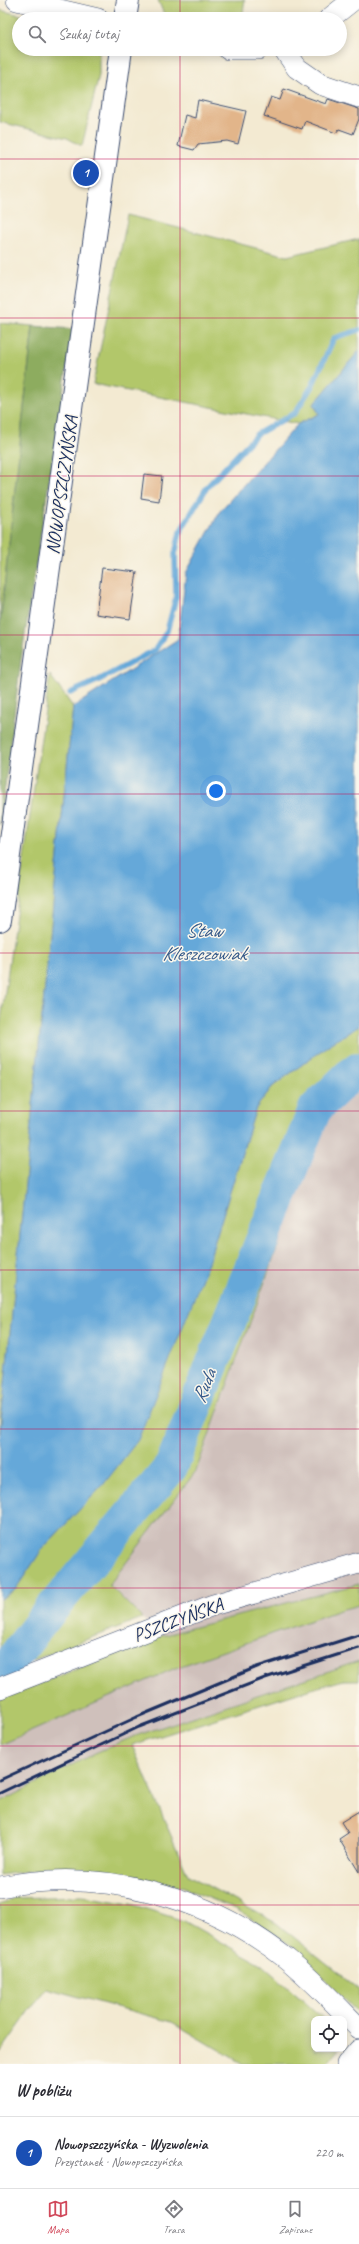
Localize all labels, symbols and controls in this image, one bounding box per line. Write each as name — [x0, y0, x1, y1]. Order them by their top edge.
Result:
search box — [12, 12, 347, 56]
icon: search — [26, 23, 48, 45]
text: Szukaj tutaj — [58, 25, 119, 44]
pin: 1 — [73, 158, 99, 188]
street label: NOWOPSZCZYŃSKA — [40, 413, 84, 556]
your location — [206, 781, 226, 801]
water label: Staw Kleszczowiak — [162, 918, 250, 966]
water label: Ruda — [186, 1364, 223, 1406]
street label: PSZCZYŃSKA — [130, 1592, 228, 1647]
map controls — [311, 2016, 347, 2052]
button: locate — [311, 2016, 347, 2052]
text: W pobliżu — [16, 2080, 71, 2101]
text: Nowopszczyńska - Wyzwolenia — [54, 2135, 207, 2154]
text: 1 — [26, 2145, 32, 2161]
text: 220 m — [315, 2145, 343, 2161]
text: Przystanek · Nowopszczyńska — [54, 2154, 182, 2170]
tab: Mapa — [47, 2198, 69, 2236]
tab: Trasa — [163, 2198, 185, 2236]
tab: Zapisane — [279, 2198, 312, 2236]

